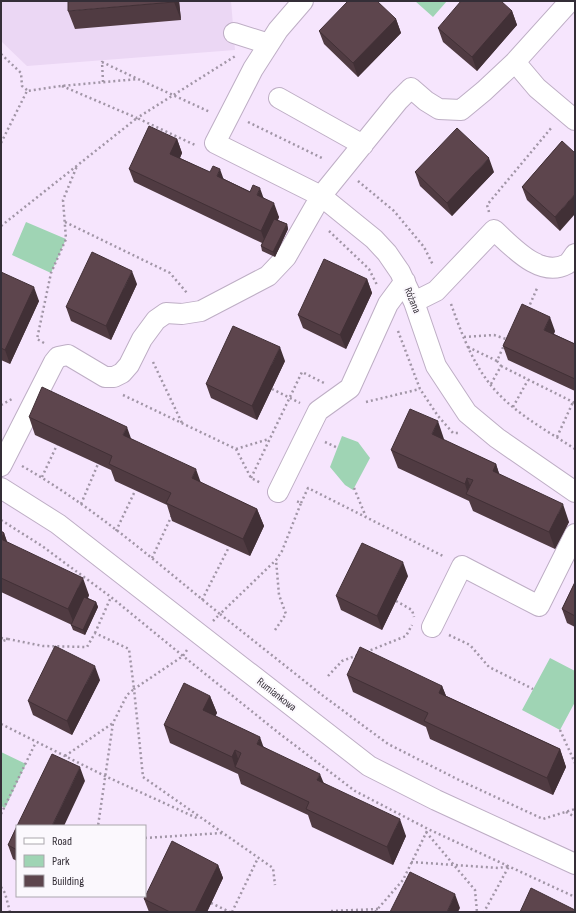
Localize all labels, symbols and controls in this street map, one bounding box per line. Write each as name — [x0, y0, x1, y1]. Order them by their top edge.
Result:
street label: Różana — [402, 285, 424, 315]
street label: Rumiankowa — [254, 675, 299, 714]
legend — [16, 825, 146, 897]
text: Road — [52, 834, 72, 849]
text: Park — [52, 854, 70, 869]
text: Building — [52, 874, 84, 889]

